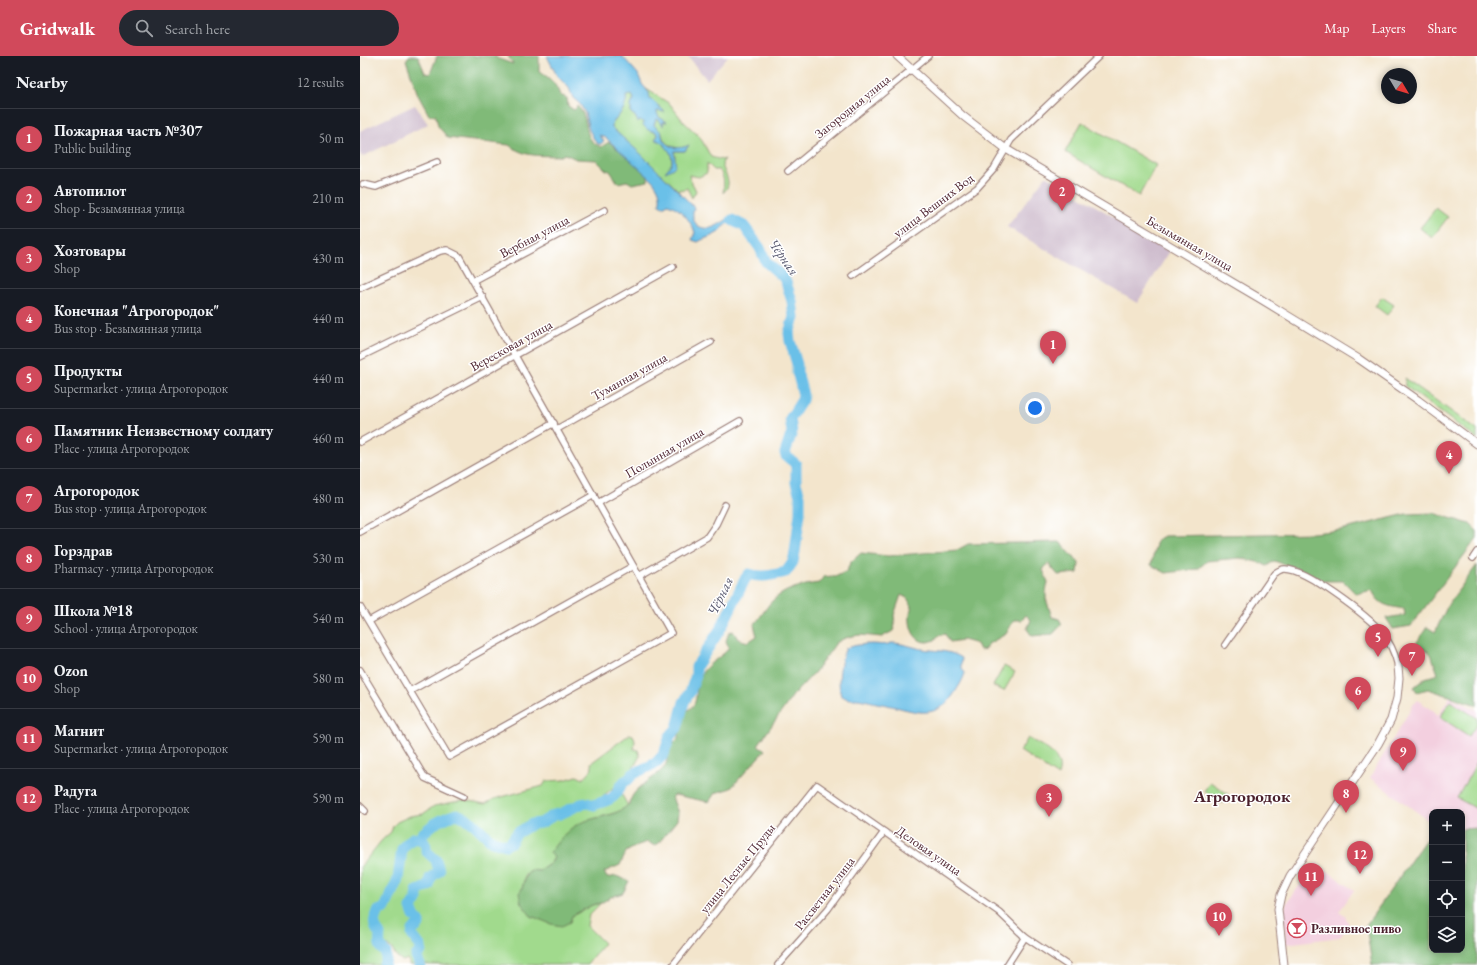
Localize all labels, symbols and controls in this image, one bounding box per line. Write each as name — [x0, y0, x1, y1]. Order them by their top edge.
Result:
search box — [119, 10, 399, 46]
text: Gridwalk — [20, 16, 95, 41]
icon: search — [133, 17, 155, 39]
text: Search here — [165, 19, 230, 38]
text: Map — [1324, 19, 1349, 37]
text: Layers — [1371, 19, 1406, 37]
text: Share — [1428, 19, 1457, 37]
north arrow — [1381, 68, 1417, 104]
street label: Загородная улица — [811, 70, 894, 142]
text: Nearby — [16, 71, 68, 93]
text: 12 results — [297, 74, 344, 91]
text: Пожарная часть №307 — [54, 121, 202, 140]
text: 1 — [26, 130, 32, 147]
text: 50 m — [319, 130, 344, 147]
text: Public building — [54, 140, 131, 157]
street label: улица Вешних Вод — [890, 170, 977, 241]
pin: 2 — [1049, 178, 1075, 211]
text: Автопилот — [54, 181, 126, 200]
text: 2 — [26, 190, 32, 207]
text: 210 m — [313, 190, 344, 207]
text: Shop · Безымянная улица — [54, 200, 185, 217]
street label: Вербная улица — [497, 211, 573, 262]
street label: Безымянная улица — [1143, 212, 1237, 275]
water label: Чёрная — [765, 235, 803, 279]
text: Хозтовары — [54, 241, 126, 260]
text: 3 — [26, 250, 32, 267]
text: 430 m — [313, 250, 344, 267]
text: Shop — [54, 260, 80, 277]
text: Конечная "Агрогородок" — [54, 301, 219, 320]
text: 4 — [26, 310, 32, 327]
text: 440 m — [313, 310, 344, 327]
street label: Вересковая улица — [467, 315, 556, 375]
text: Bus stop · Безымянная улица — [54, 320, 202, 337]
pin: 1 — [1040, 331, 1066, 364]
street label: Туманная улица — [588, 348, 671, 404]
text: Продукты — [54, 361, 122, 380]
text: 5 — [26, 370, 32, 387]
text: 440 m — [313, 370, 344, 387]
text: Supermarket · улица Агрогородок — [54, 380, 228, 397]
your location — [1025, 398, 1045, 418]
text: Памятник Неизвестному солдату — [54, 421, 273, 440]
street label: Полынная улица — [622, 423, 708, 482]
text: 6 — [26, 430, 32, 447]
text: 460 m — [313, 430, 344, 447]
text: Place · улица Агрогородок — [54, 440, 190, 457]
pin: 4 — [1436, 441, 1462, 474]
text: Агрогородок — [54, 481, 139, 500]
text: 7 — [26, 490, 32, 507]
text: 480 m — [313, 490, 344, 507]
text: Bus stop · улица Агрогородок — [54, 500, 207, 517]
text: Горздрав — [54, 541, 113, 560]
text: 8 — [26, 550, 32, 567]
text: 530 m — [313, 550, 344, 567]
text: Pharmacy · улица Агрогородок — [54, 560, 213, 577]
water label: Чёрная — [703, 574, 737, 618]
text: Школа №18 — [54, 601, 133, 620]
text: 9 — [26, 610, 32, 627]
text: 540 m — [313, 610, 344, 627]
text: School · улица Агрогородок — [54, 620, 198, 637]
pin: 5 — [1365, 624, 1391, 657]
pin: 7 — [1399, 643, 1425, 676]
text: Ozon — [54, 661, 88, 680]
text: 10 — [22, 670, 36, 687]
text: 580 m — [313, 670, 344, 687]
pin: 6 — [1345, 677, 1371, 710]
text: Shop — [54, 680, 80, 697]
text: Магнит — [54, 721, 104, 740]
text: 11 — [22, 730, 36, 747]
text: 590 m — [313, 730, 344, 747]
pin: 9 — [1390, 738, 1416, 771]
text: Supermarket · улица Агрогородок — [54, 740, 228, 757]
pin: 8 — [1333, 780, 1359, 813]
text: Радуга — [54, 781, 97, 800]
pin: 3 — [1036, 784, 1062, 817]
district label: Агрогородок — [1193, 785, 1291, 807]
text: 12 — [22, 790, 36, 807]
text: 590 m — [313, 790, 344, 807]
text: Place · улица Агрогородок — [54, 800, 190, 817]
map controls — [1429, 809, 1465, 953]
button: + — [1429, 809, 1465, 845]
street label: улица Лесные Пруды — [696, 820, 779, 917]
street label: Деловая улица — [893, 822, 966, 880]
pin: 12 — [1347, 841, 1373, 874]
button: − — [1429, 845, 1465, 881]
street label: Рассветная улица — [790, 853, 859, 933]
pin: 11 — [1298, 863, 1324, 896]
button: locate — [1429, 881, 1465, 917]
pin: 10 — [1206, 903, 1232, 936]
bar icon: Разливное пиво — [1286, 917, 1308, 939]
button: layers — [1429, 917, 1465, 953]
place label: Разливное пиво — [1311, 920, 1402, 937]

